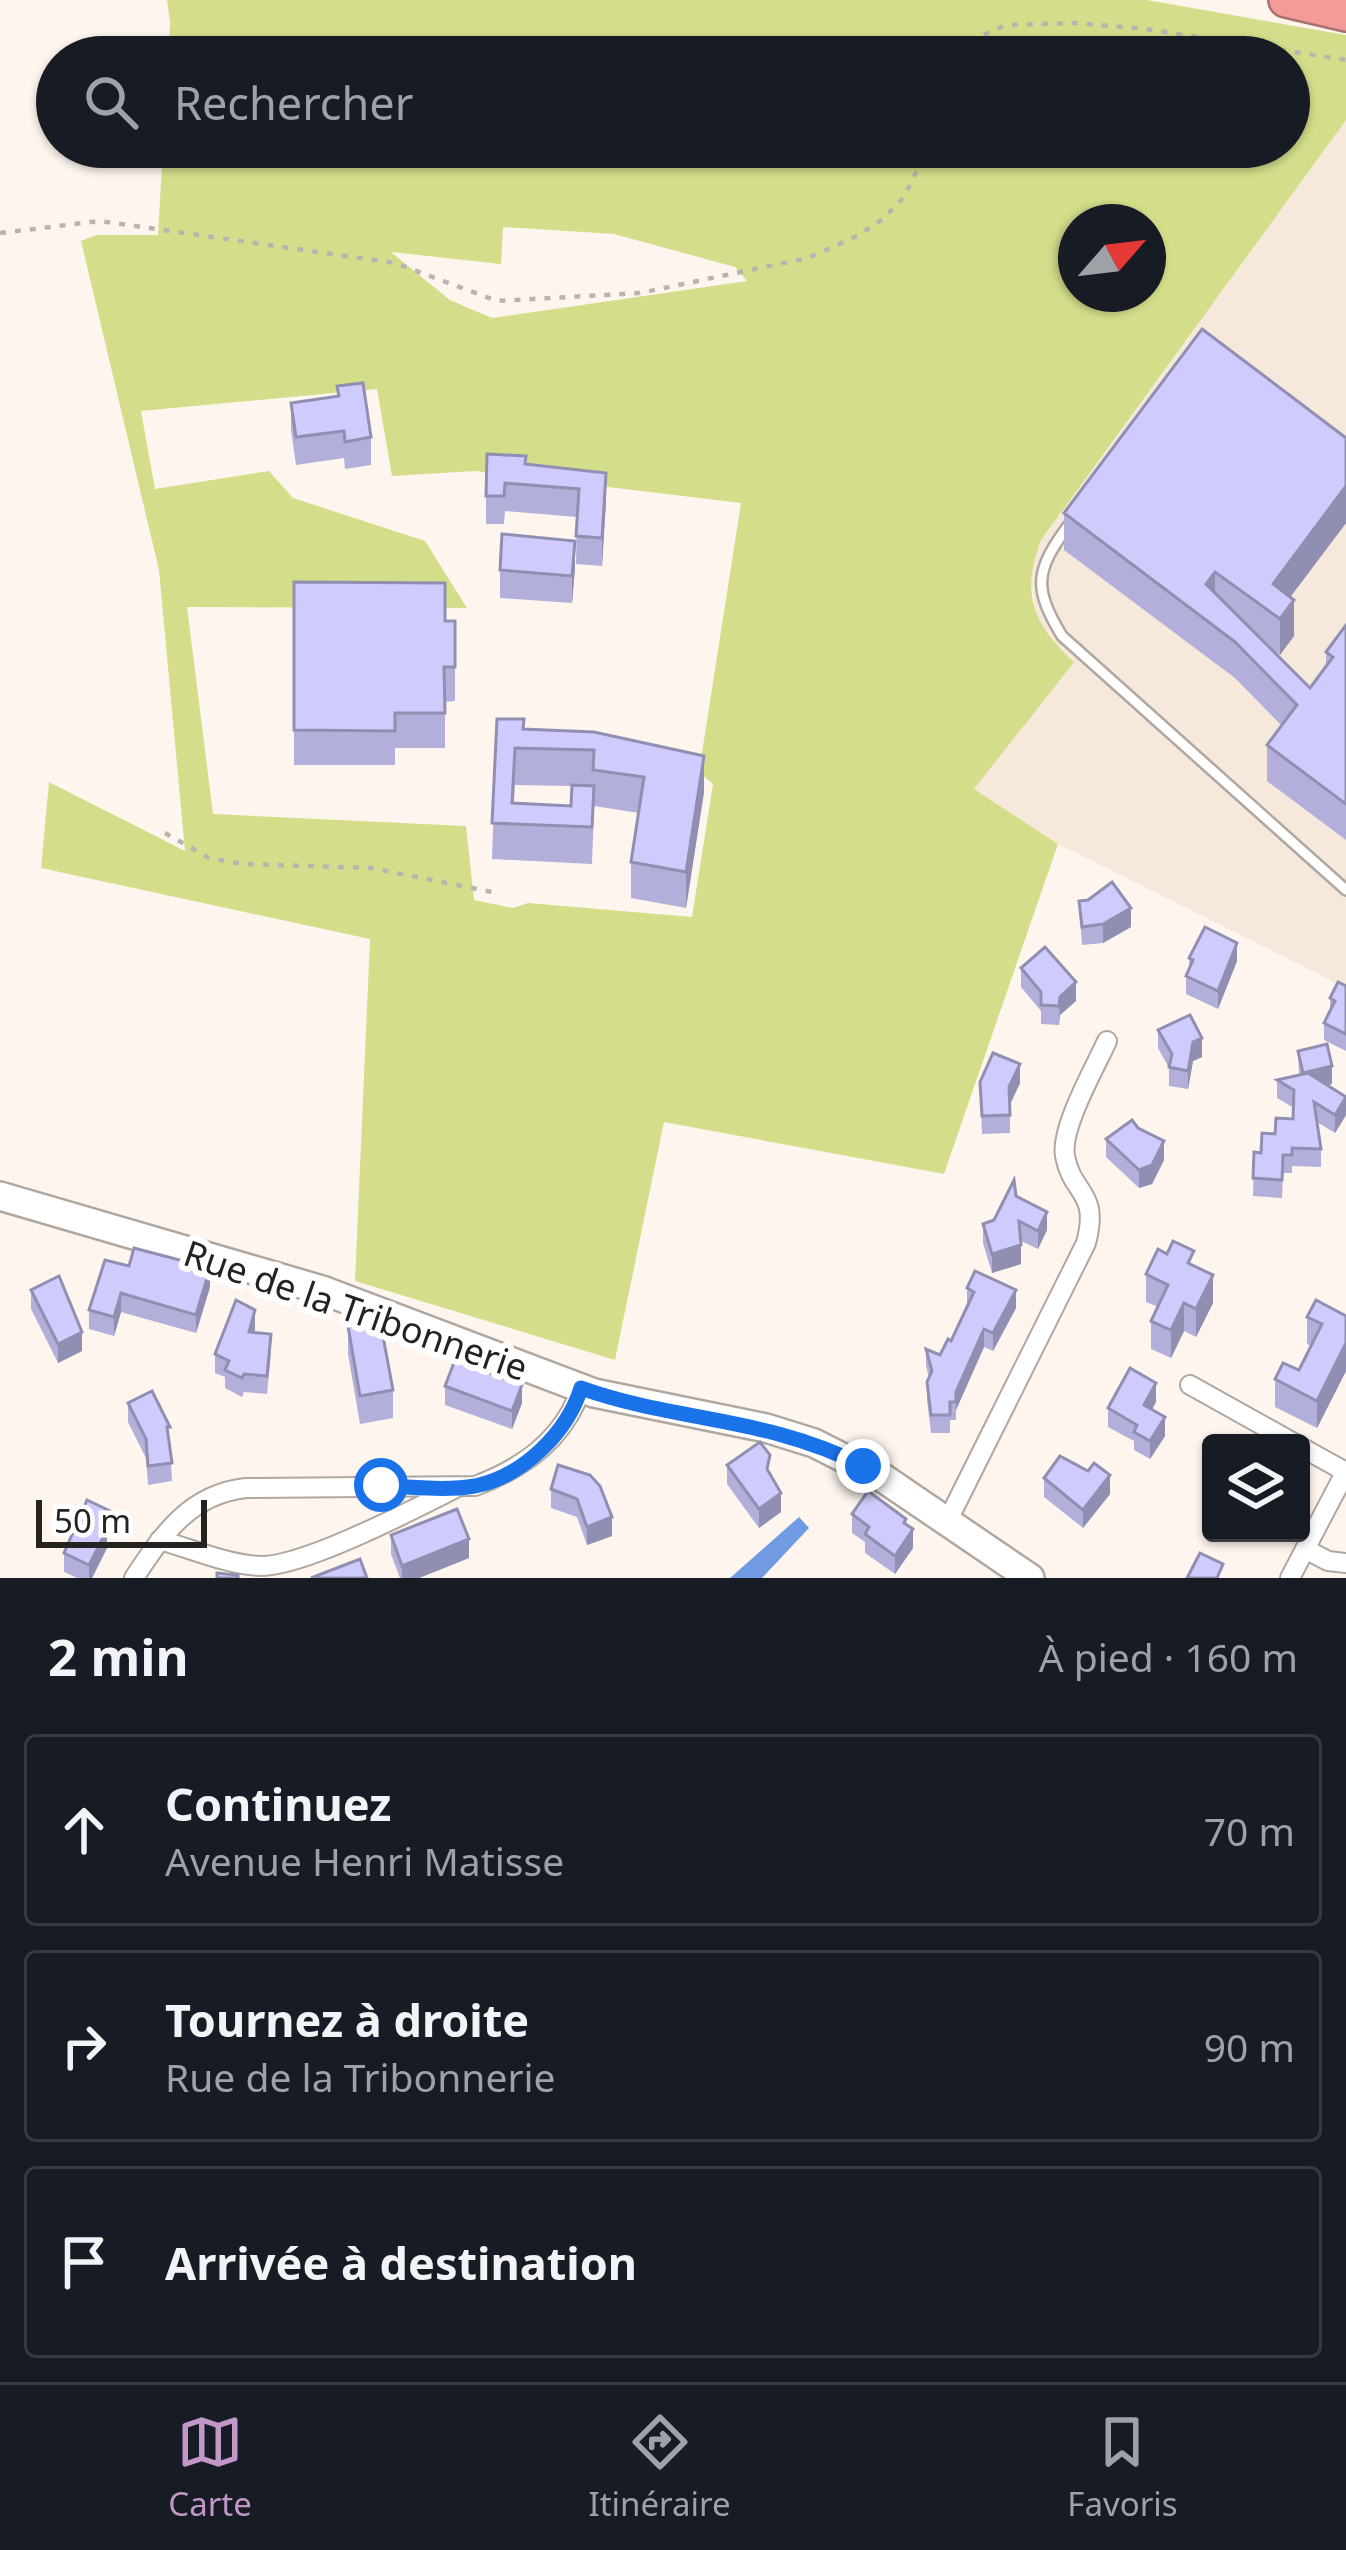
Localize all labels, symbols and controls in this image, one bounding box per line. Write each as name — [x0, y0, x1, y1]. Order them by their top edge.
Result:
search box — [36, 36, 1310, 168]
icon: search — [78, 69, 144, 135]
text: Rechercher — [174, 72, 413, 133]
north arrow — [1058, 204, 1166, 312]
street label: Rue de la Tribonnerie — [178, 1228, 534, 1392]
map controls — [1202, 1434, 1310, 1542]
button: layers — [1202, 1434, 1310, 1542]
route end — [836, 1439, 890, 1493]
route start — [354, 1458, 408, 1512]
scale bar — [36, 1494, 207, 1547]
text: 50 m — [54, 1498, 131, 1543]
text: 2 min — [48, 1621, 189, 1691]
text: À pied · 160 m — [1039, 1630, 1298, 1683]
text: Continuez — [165, 1773, 391, 1834]
icon: ahead — [51, 1797, 117, 1863]
text: 70 m — [1204, 1804, 1295, 1857]
text: Avenue Henri Matisse — [165, 1834, 564, 1887]
text: Tournez à droite — [165, 1989, 529, 2050]
icon: right — [51, 2013, 117, 2079]
text: 90 m — [1204, 2020, 1295, 2073]
text: Rue de la Tribonnerie — [165, 2050, 556, 2103]
icon: arrive — [51, 2229, 117, 2295]
text: Arrivée à destination — [165, 2232, 637, 2293]
tab: Carte — [168, 2409, 252, 2526]
tab: Itinéraire — [588, 2409, 731, 2526]
tab: Favoris — [1067, 2409, 1178, 2526]

